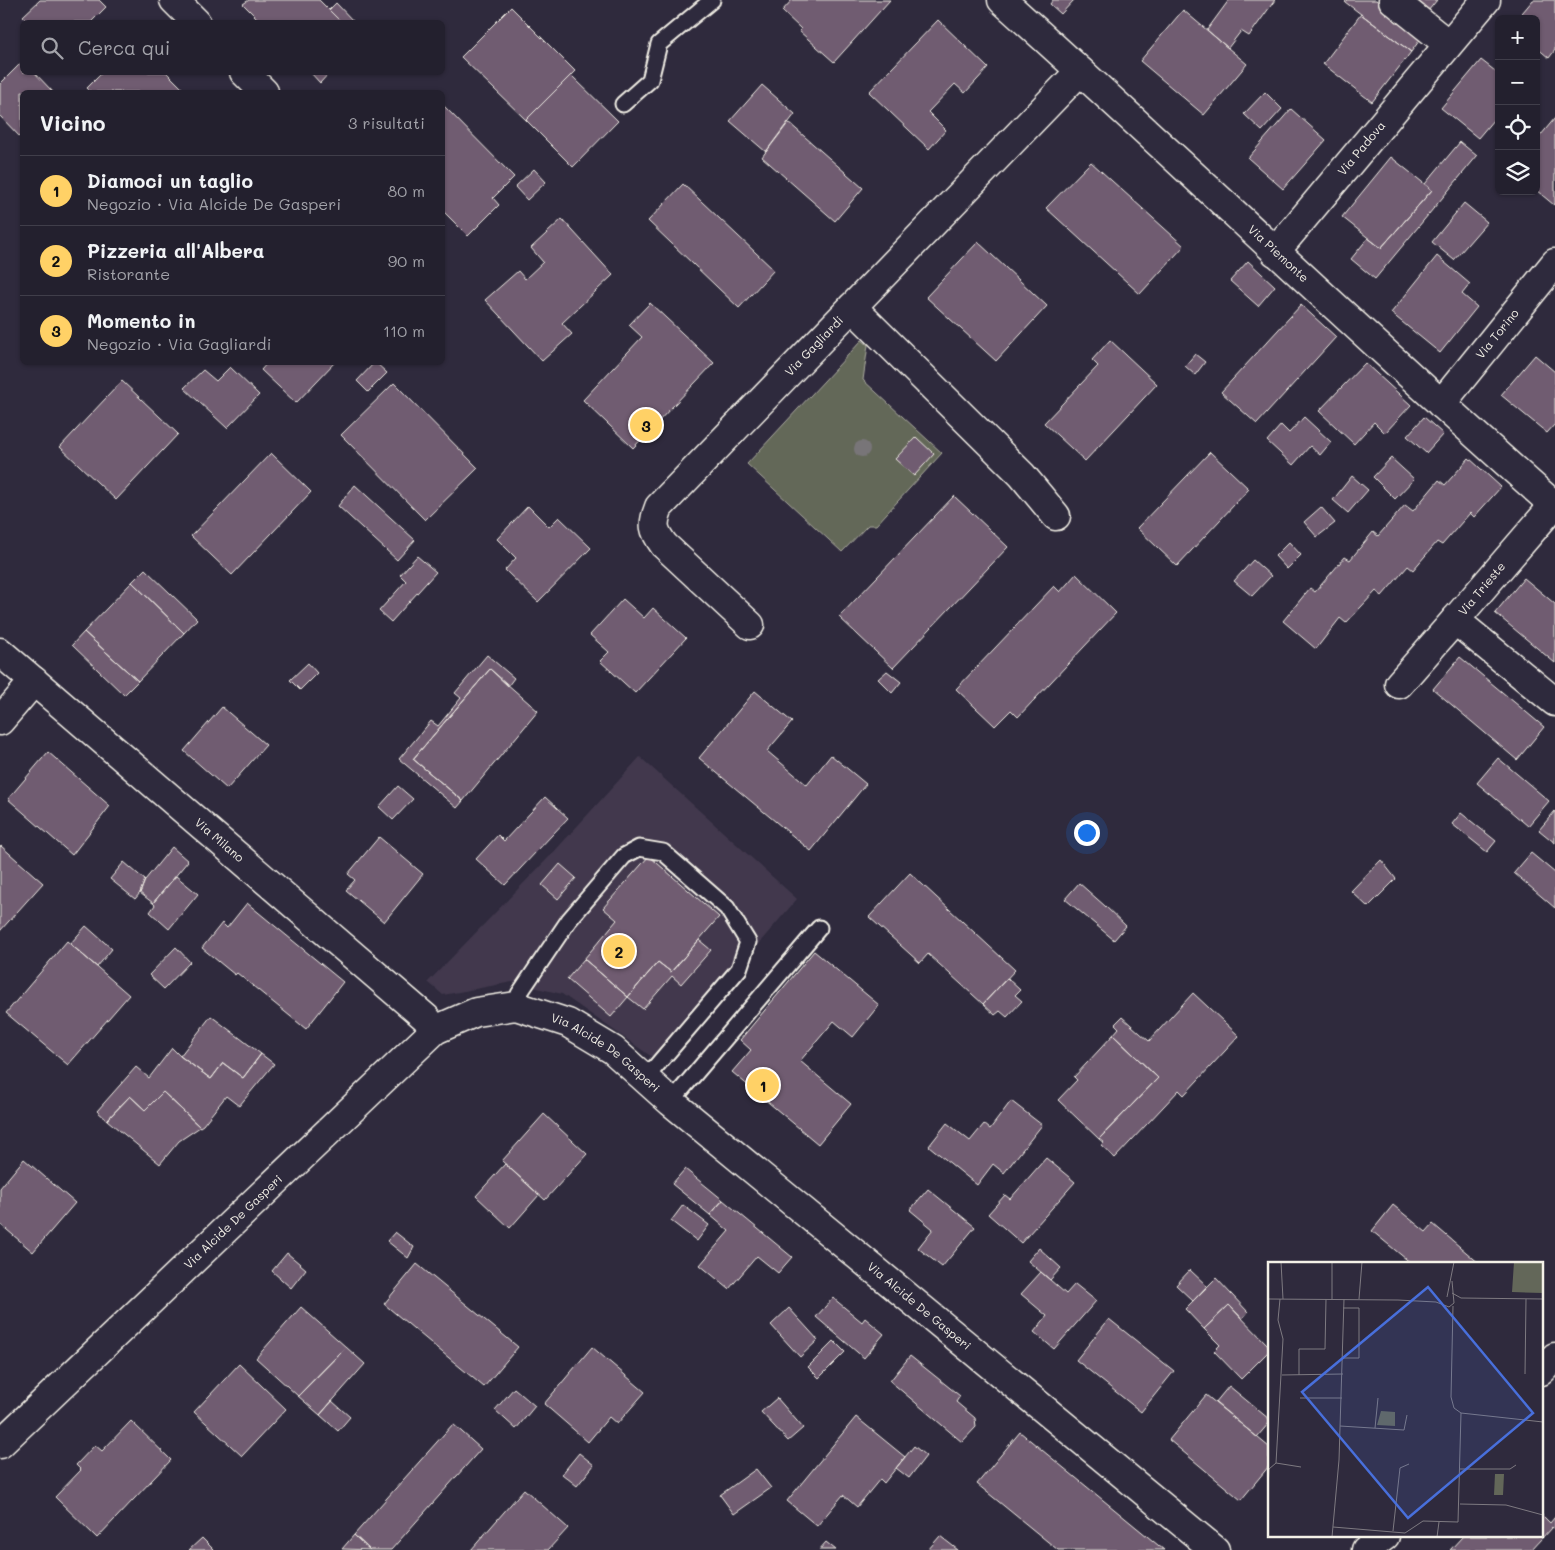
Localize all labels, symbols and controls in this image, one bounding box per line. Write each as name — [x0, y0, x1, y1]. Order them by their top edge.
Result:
map controls — [1495, 15, 1540, 195]
button: + — [1495, 15, 1540, 60]
search box — [20, 20, 445, 75]
icon: search — [38, 34, 66, 62]
text: Cerca qui — [78, 35, 170, 60]
button: − — [1495, 60, 1540, 105]
button: locate — [1495, 105, 1540, 150]
text: Vicino — [40, 109, 105, 136]
text: 3 risultati — [348, 112, 425, 133]
street label: Via Padova — [1334, 117, 1388, 178]
button: layers — [1495, 150, 1540, 195]
text: Diamoci un taglio — [87, 168, 253, 193]
text: 1 — [52, 180, 60, 201]
text: 80 m — [388, 180, 425, 201]
text: Negozio · Via Alcide De Gasperi — [87, 193, 341, 214]
street label: Via Piemonte — [1245, 221, 1313, 285]
text: Pizzeria all'Albera — [87, 238, 264, 263]
text: 2 — [52, 250, 60, 271]
text: 90 m — [388, 250, 425, 271]
text: Ristorante — [87, 263, 170, 284]
street label: Via Torino — [1472, 305, 1522, 362]
text: Momento in — [87, 308, 195, 333]
street label: Via Gagliardi — [781, 312, 846, 379]
text: 3 — [51, 320, 61, 341]
text: 110 m — [383, 320, 425, 341]
text: Negozio · Via Gagliardi — [87, 333, 271, 354]
pin: 3 — [630, 406, 662, 444]
street label: Via Trieste — [1454, 558, 1508, 618]
street label: Via Milano — [192, 814, 248, 865]
your location — [1074, 820, 1100, 846]
pin: 2 — [603, 932, 635, 970]
street label: Via Alcide De Gasperi — [549, 1009, 664, 1095]
pin: 1 — [747, 1066, 779, 1104]
street label: Via Alcide De Gasperi — [180, 1171, 285, 1272]
street label: Via Alcide De Gasperi — [864, 1258, 975, 1353]
inset map — [1268, 1262, 1542, 1538]

